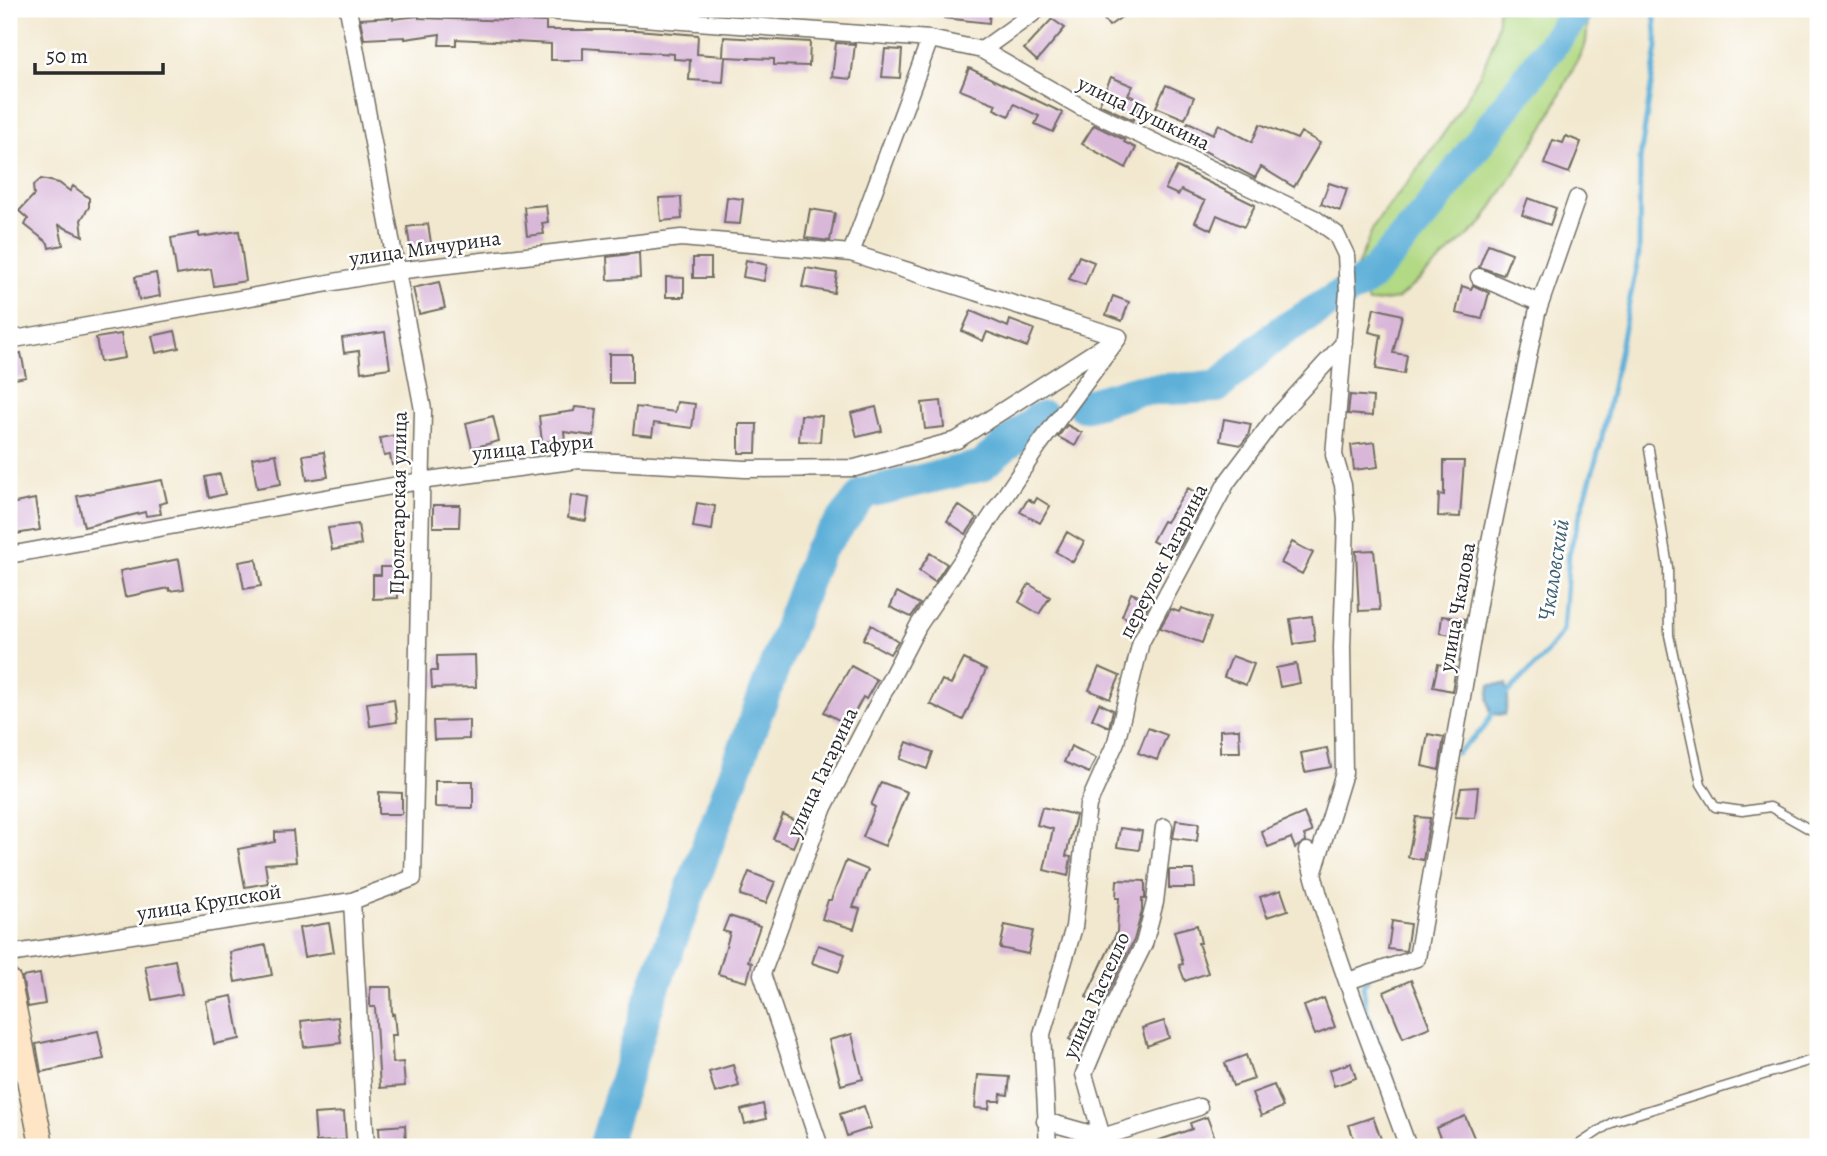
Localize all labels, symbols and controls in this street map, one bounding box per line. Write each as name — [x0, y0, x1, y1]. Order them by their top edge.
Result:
scale bar — [35, 32, 163, 76]
text: 50 m — [46, 42, 88, 70]
street label: улица Пушкина — [1072, 68, 1215, 157]
street label: улица Мичурина — [347, 223, 503, 273]
street label: Пролетарская улица — [382, 411, 414, 595]
street label: улица Гафури — [470, 427, 595, 467]
street label: переулок Гагарина — [1112, 479, 1214, 643]
water label: Чкаловский — [1530, 517, 1577, 623]
street label: улица Чкалова — [1432, 540, 1482, 675]
street label: улица Гагарина — [779, 702, 864, 842]
street label: улица Крупской — [134, 877, 283, 927]
street label: улица Гастелло — [1055, 927, 1136, 1064]

